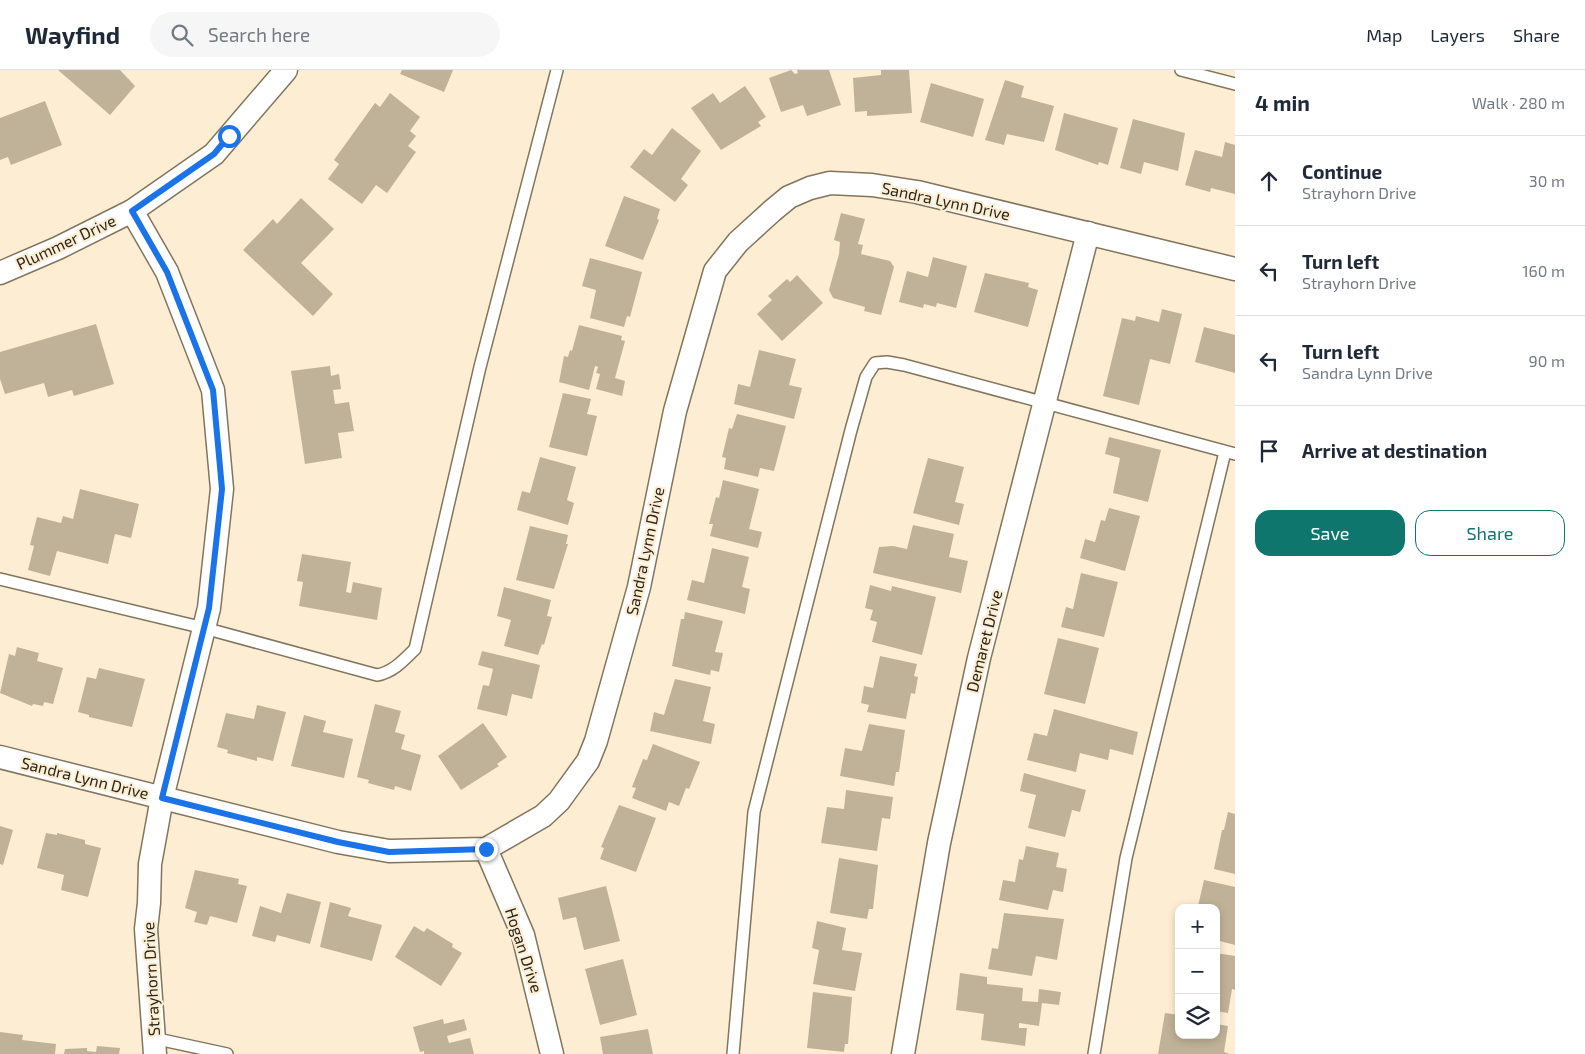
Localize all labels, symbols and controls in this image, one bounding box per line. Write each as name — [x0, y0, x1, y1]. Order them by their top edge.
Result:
search box — [150, 12, 500, 57]
text: Wayfind — [25, 20, 120, 49]
icon: search — [168, 21, 196, 49]
text: Search here — [208, 23, 310, 46]
text: Map — [1366, 24, 1402, 46]
text: Layers — [1430, 24, 1485, 46]
text: Share — [1513, 24, 1560, 46]
text: 4 min — [1255, 90, 1310, 115]
text: Walk · 280 m — [1472, 93, 1565, 112]
route start — [218, 125, 241, 148]
text: Continue — [1302, 160, 1382, 183]
icon: ahead — [1255, 167, 1283, 195]
text: 30 m — [1529, 171, 1565, 190]
street label: Sandra Lynn Drive — [880, 178, 1012, 223]
text: Strayhorn Drive — [1302, 183, 1416, 202]
street label: Plummer Drive — [13, 210, 119, 273]
text: Turn left — [1302, 250, 1379, 273]
icon: left — [1255, 257, 1283, 285]
text: 160 m — [1522, 261, 1565, 280]
text: Strayhorn Drive — [1302, 273, 1416, 292]
text: Turn left — [1302, 340, 1379, 363]
icon: left — [1255, 347, 1283, 375]
text: 90 m — [1529, 351, 1565, 370]
text: Sandra Lynn Drive — [1302, 363, 1433, 382]
icon: arrive — [1255, 437, 1283, 465]
text: Arrive at destination — [1302, 439, 1487, 462]
street label: Sandra Lynn Drive — [622, 485, 667, 617]
button: Save — [1255, 510, 1405, 556]
button: Share — [1415, 510, 1565, 556]
street label: Demaret Drive — [962, 588, 1005, 694]
street label: Sandra Lynn Drive — [19, 752, 151, 803]
route end — [475, 838, 498, 861]
map controls — [1175, 904, 1220, 1039]
button: + — [1175, 904, 1220, 949]
street label: Hogan Drive — [502, 905, 547, 995]
street label: Strayhorn Drive — [138, 921, 163, 1037]
button: − — [1175, 949, 1220, 994]
button: layers — [1175, 994, 1220, 1039]

